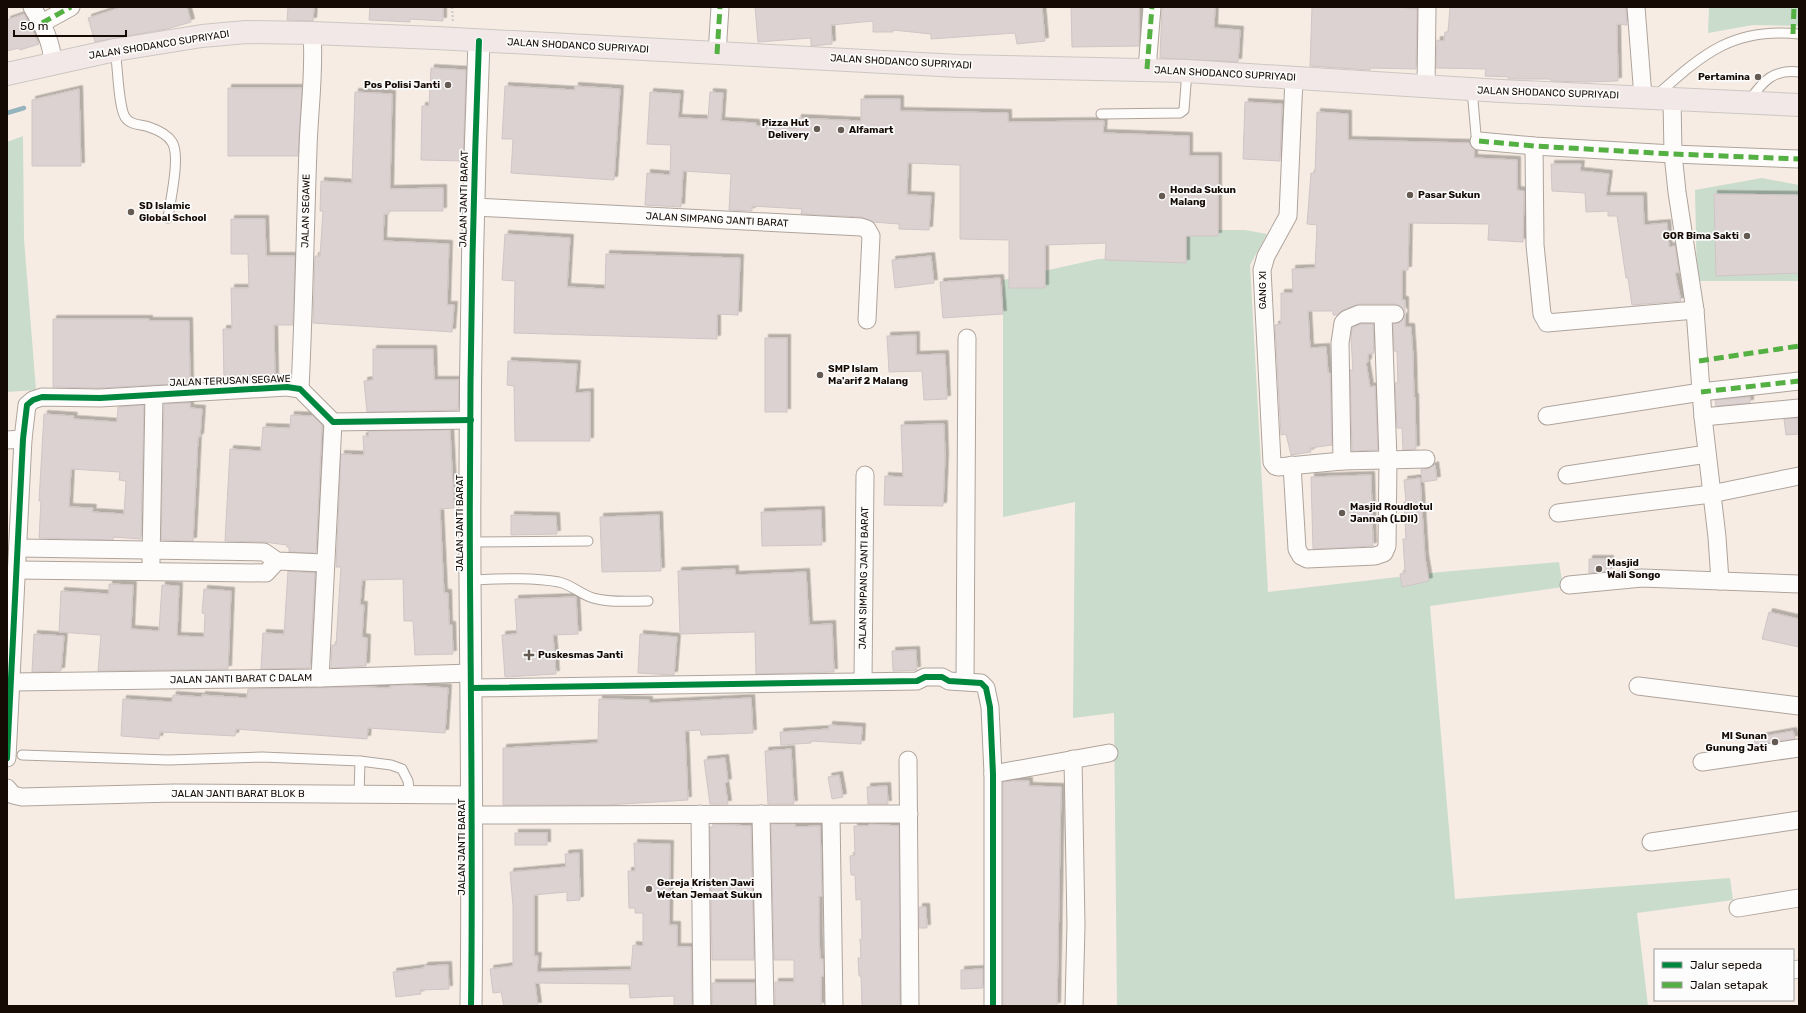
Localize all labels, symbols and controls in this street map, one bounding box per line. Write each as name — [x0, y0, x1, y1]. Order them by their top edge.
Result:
scale bar — [14, 12, 126, 38]
text: 50 m — [20, 19, 48, 33]
street label: JALAN SHODANCO SUPRIYADI — [88, 28, 230, 62]
street label: JALAN SHODANCO SUPRIYADI — [507, 36, 649, 56]
street label: JALAN SHODANCO SUPRIYADI — [830, 52, 972, 72]
street label: JALAN SHODANCO SUPRIYADI — [1154, 64, 1296, 84]
place label: Pertamina — [1698, 71, 1750, 83]
marker: Pertamina — [1753, 72, 1763, 82]
place label: Pos Polisi Janti — [364, 79, 440, 91]
marker: Pos Polisi Janti — [443, 80, 453, 90]
street label: JALAN SHODANCO SUPRIYADI — [1477, 85, 1619, 101]
place label: Pizza Hut Delivery — [762, 117, 809, 141]
marker: Pizza Hut Delivery — [812, 124, 822, 134]
place label: Alfamart — [849, 124, 894, 136]
marker: Alfamart — [836, 125, 846, 135]
street label: JALAN JANTI BARAT — [457, 150, 471, 248]
street label: JALAN SEGAWE — [299, 174, 313, 248]
place label: Honda Sukun Malang — [1170, 184, 1236, 208]
place label: Pasar Sukun — [1418, 189, 1480, 201]
marker: Pasar Sukun — [1405, 190, 1415, 200]
marker: Honda Sukun Malang — [1157, 191, 1167, 201]
place label: SD Islamic Global School — [139, 200, 207, 224]
marker: SD Islamic Global School — [126, 207, 136, 217]
street label: JALAN SIMPANG JANTI BARAT — [645, 210, 789, 230]
place label: GOR Bima Sakti — [1663, 230, 1739, 242]
marker: GOR Bima Sakti — [1742, 231, 1752, 241]
street label: GANG XI — [1257, 271, 1269, 309]
place label: SMP Islam Ma'arif 2 Malang — [828, 363, 908, 387]
marker: SMP Islam Ma'arif 2 Malang — [815, 370, 825, 380]
street label: JALAN TERUSAN SEGAWE — [169, 373, 291, 389]
street label: JALAN JANTI BARAT — [454, 474, 466, 572]
place label: Masjid Roudlotul Jannah (LDII) — [1350, 501, 1433, 525]
street label: JALAN SIMPANG JANTI BARAT — [857, 506, 871, 650]
marker: Masjid Roudlotul Jannah (LDII) — [1337, 508, 1347, 518]
place label: Masjid Wali Songo — [1607, 557, 1660, 581]
marker: Masjid Wali Songo — [1594, 564, 1604, 574]
marker: Puskesmas Janti — [523, 649, 535, 661]
place label: Puskesmas Janti — [538, 649, 623, 661]
street label: JALAN JANTI BARAT C DALAM — [170, 672, 312, 686]
place label: MI Sunan Gunung Jati — [1706, 730, 1767, 754]
marker: MI Sunan Gunung Jati — [1770, 737, 1780, 747]
street label: JALAN JANTI BARAT BLOK B — [171, 788, 305, 800]
street label: JALAN JANTI BARAT — [456, 798, 468, 896]
place label: Gereja Kristen Jawi Wetan Jemaat Sukun — [657, 877, 762, 901]
marker: Gereja Kristen Jawi Wetan Jemaat Sukun — [644, 884, 654, 894]
legend — [1654, 949, 1794, 1001]
text: Jalur sepeda — [1690, 958, 1762, 972]
text: Jalan setapak — [1690, 978, 1769, 992]

